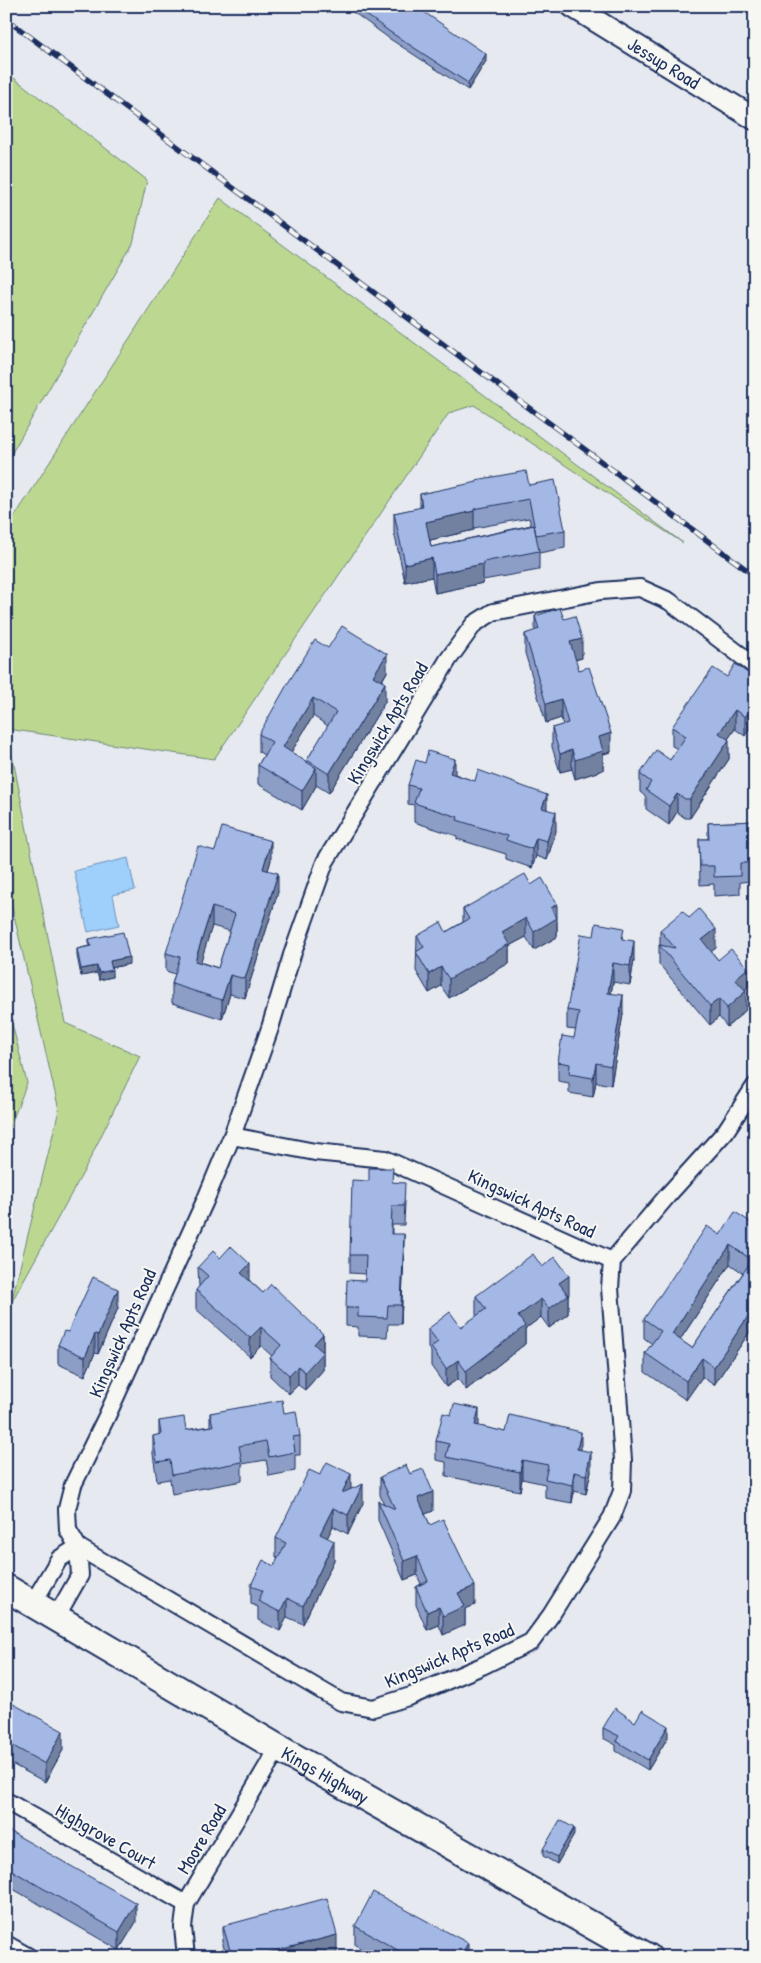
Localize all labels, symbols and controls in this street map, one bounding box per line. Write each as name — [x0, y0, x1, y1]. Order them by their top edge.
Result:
street label: Jessup Road — [623, 31, 705, 95]
street label: Kingswick Apts Road — [340, 657, 434, 789]
street label: Kingswick Apts Road — [464, 1162, 601, 1244]
street label: Kingswick Apts Road — [82, 1264, 162, 1401]
street label: Kingswick Apts Road — [380, 1616, 518, 1694]
street label: Kings Highway — [277, 1740, 374, 1810]
street label: Highgrove Court — [51, 1797, 161, 1876]
street label: Moore Road — [170, 1799, 232, 1879]

